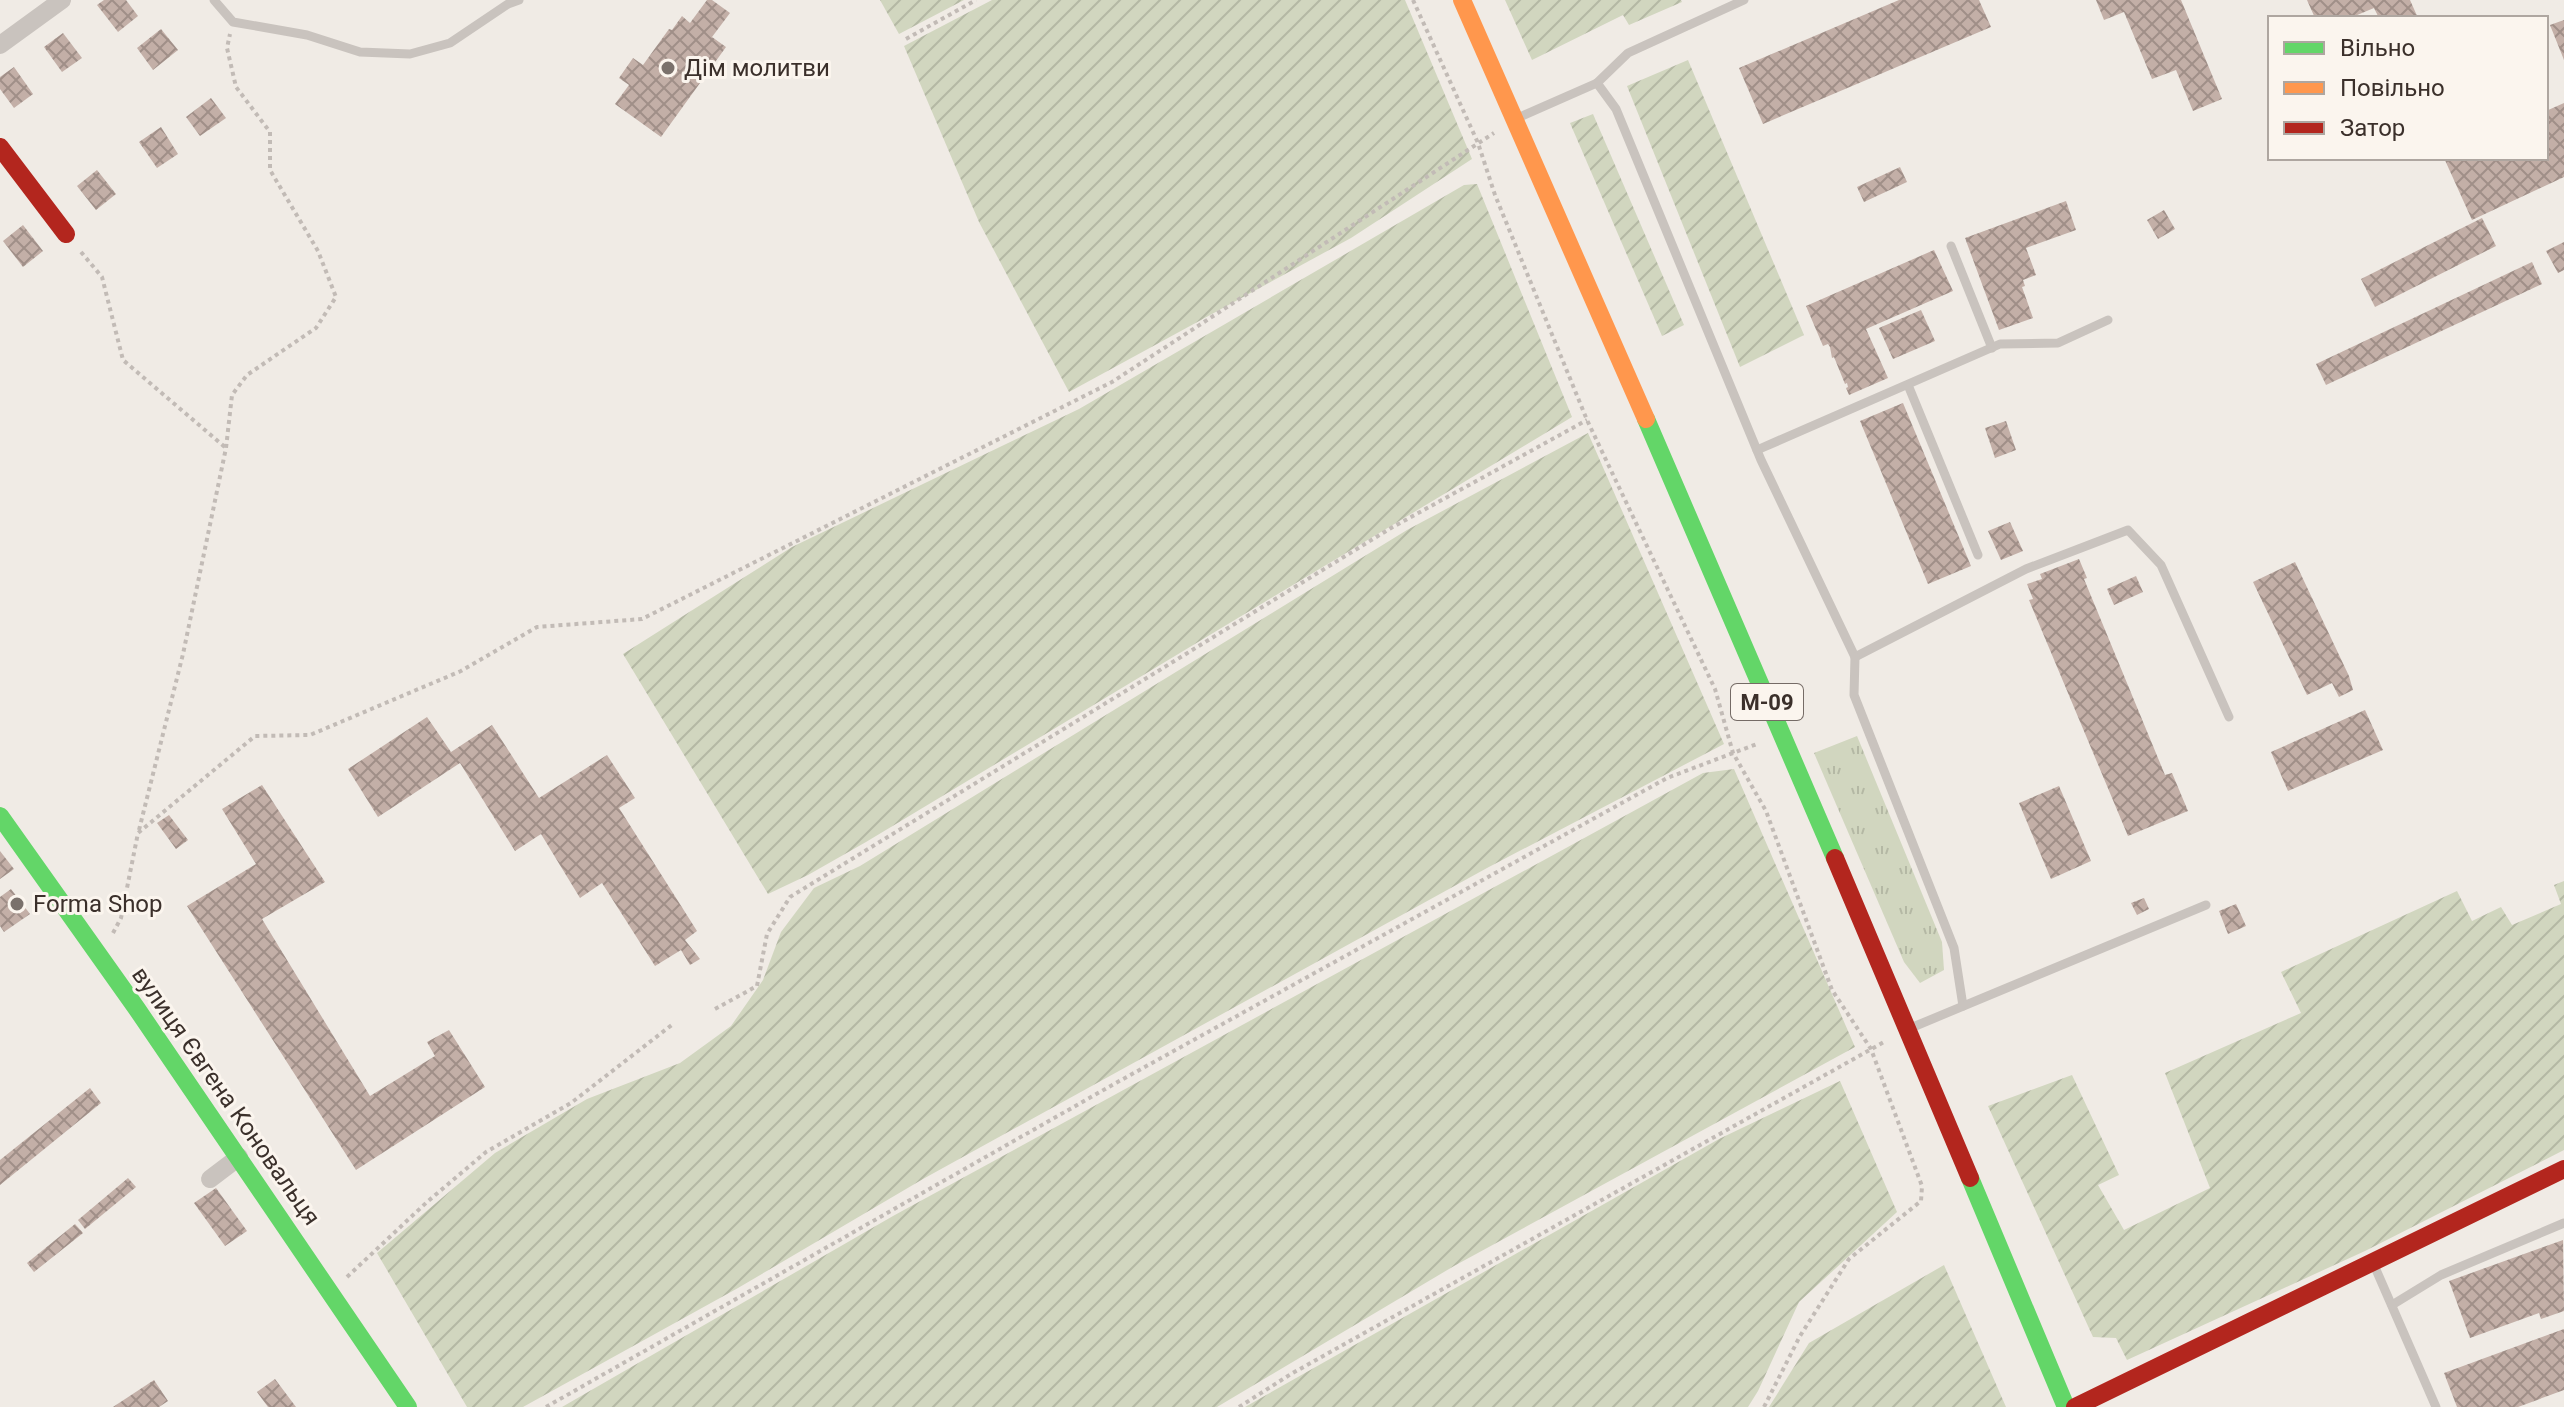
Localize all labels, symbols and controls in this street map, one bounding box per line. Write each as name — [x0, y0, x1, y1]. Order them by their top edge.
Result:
legend — [2268, 16, 2548, 160]
text: Вільно — [2340, 34, 2415, 62]
place label: Дім молитви — [684, 54, 830, 82]
marker: Дім молитви — [659, 59, 677, 77]
text: Повільно — [2340, 74, 2445, 102]
text: Затор — [2340, 114, 2405, 142]
road number: М-09 — [1731, 684, 1803, 720]
place label: Forma Shop — [33, 890, 163, 918]
marker: Forma Shop — [8, 895, 26, 913]
street label: вулиця Євгена Коновальця — [126, 962, 326, 1230]

